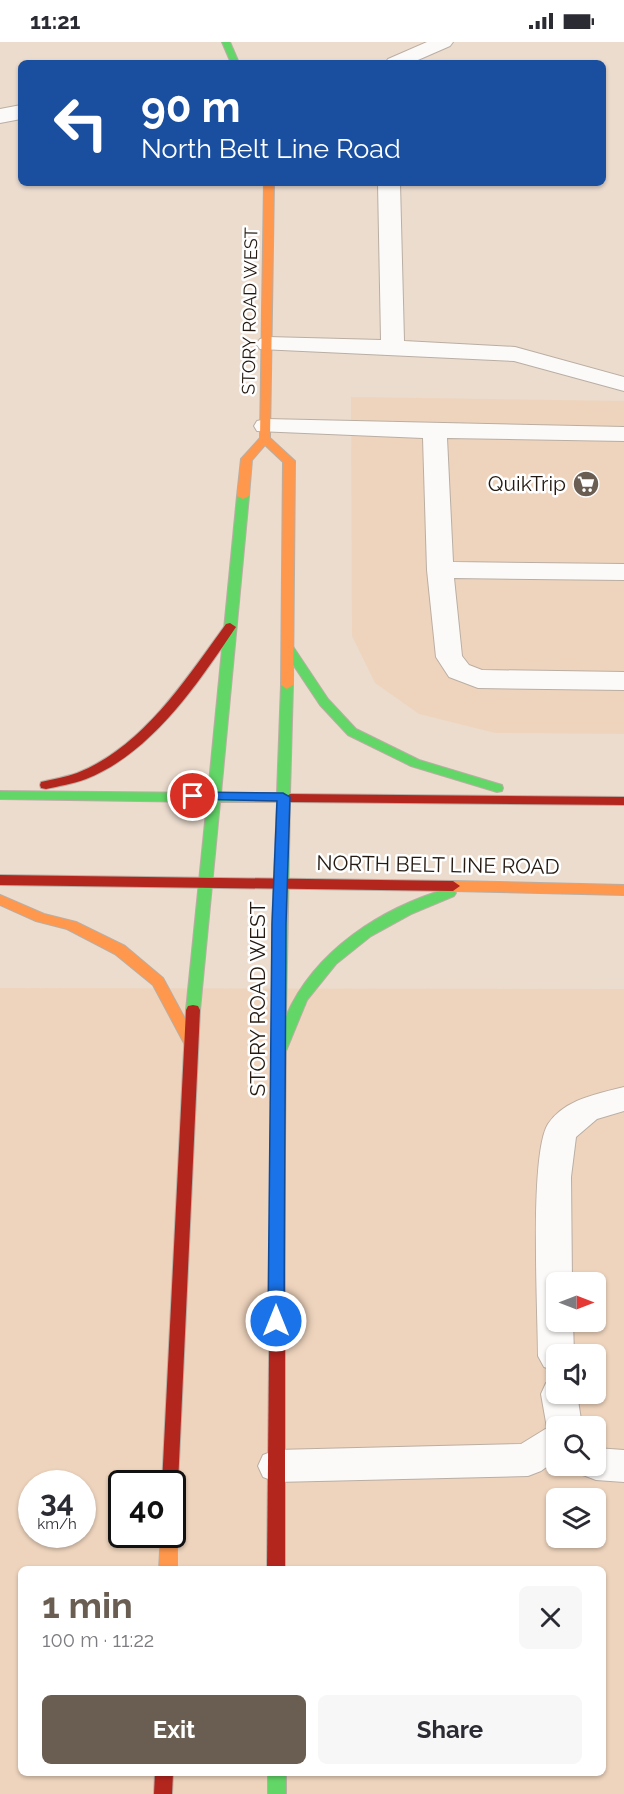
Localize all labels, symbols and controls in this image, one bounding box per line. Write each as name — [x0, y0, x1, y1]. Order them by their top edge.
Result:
text: 11:21 — [30, 8, 80, 34]
text: 90 m — [141, 83, 241, 132]
icon: left — [42, 84, 120, 162]
text: North Belt Line Road — [141, 133, 401, 164]
street label: STORY ROAD WEST — [238, 227, 261, 395]
supermarket icon: QuikTrip — [571, 469, 601, 499]
place label: QuikTrip — [488, 471, 566, 496]
pin — [167, 770, 218, 821]
icon: arrive — [176, 779, 209, 812]
street label: NORTH BELT LINE ROAD — [316, 850, 560, 879]
street label: STORY ROAD WEST — [245, 901, 270, 1097]
north arrow — [546, 1272, 606, 1332]
map controls — [546, 1272, 606, 1548]
position arrow — [244, 1289, 308, 1353]
button: sound — [546, 1344, 606, 1404]
button: search — [546, 1416, 606, 1476]
speed limit sign: 40 — [108, 1470, 186, 1548]
text: 34 — [40, 1484, 74, 1519]
button: layers — [546, 1488, 606, 1548]
text: km/h — [37, 1515, 77, 1533]
text: 1 min — [42, 1584, 133, 1626]
button: close — [519, 1586, 582, 1649]
text: 100 m · 11:22 — [42, 1628, 154, 1652]
button: Exit — [42, 1695, 306, 1764]
button: Share — [318, 1695, 582, 1764]

